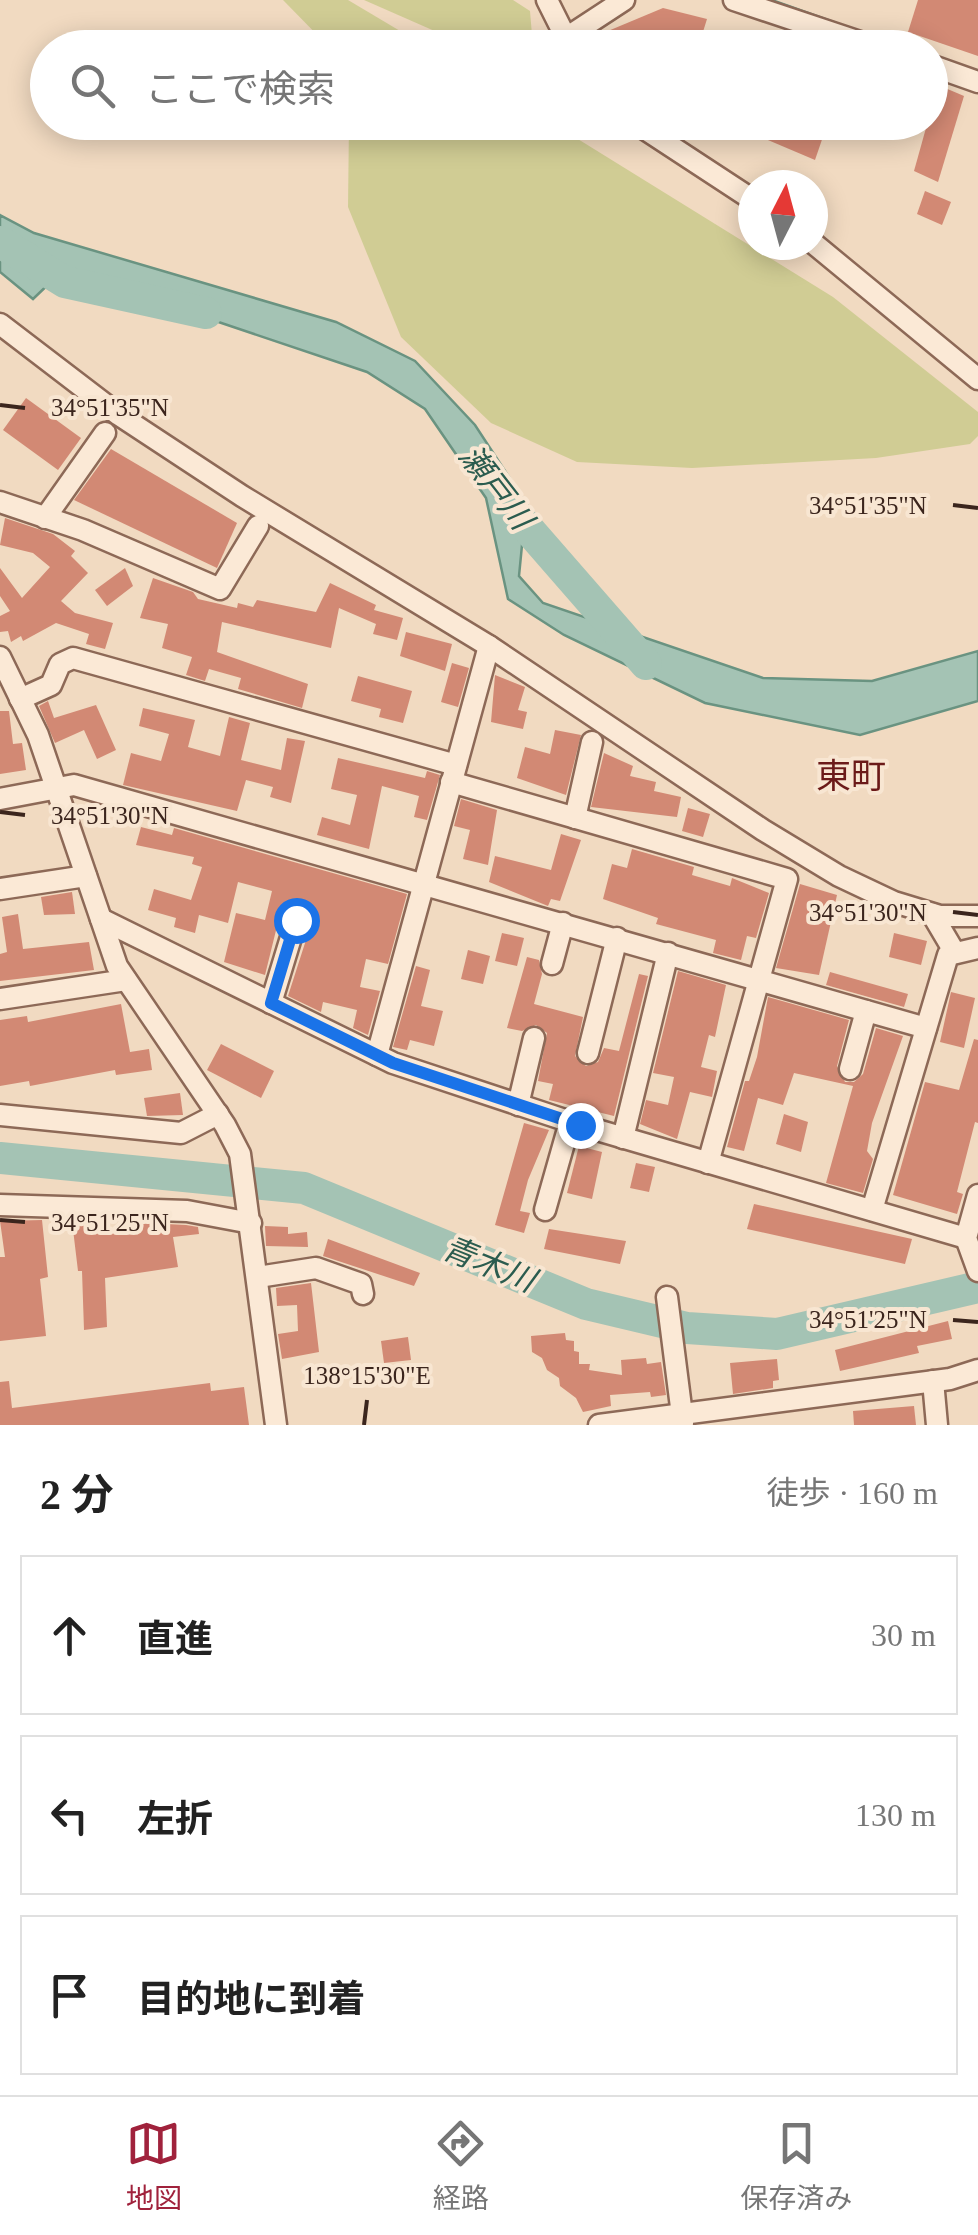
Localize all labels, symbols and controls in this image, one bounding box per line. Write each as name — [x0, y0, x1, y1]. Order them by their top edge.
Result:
search box — [30, 30, 948, 140]
icon: search — [65, 58, 120, 113]
text: ここで検索 — [145, 68, 335, 110]
north arrow — [738, 170, 828, 260]
text: 34°51'35"N — [51, 394, 169, 421]
water label: 瀬戸川 — [452, 438, 542, 538]
text: 34°51'35"N — [809, 492, 927, 519]
district label: 東町 — [816, 757, 886, 796]
text: 34°51'30"N — [51, 802, 169, 829]
route start — [274, 898, 320, 944]
text: 34°51'30"N — [809, 899, 927, 926]
route end — [558, 1103, 604, 1149]
text: 34°51'25"N — [51, 1209, 169, 1236]
water label: 青木川 — [438, 1229, 543, 1300]
text: 34°51'25"N — [809, 1306, 927, 1333]
text: 138°15'30"E — [303, 1362, 431, 1389]
text: 2 分 — [40, 1472, 114, 1518]
text: 徒歩 · 160 m — [766, 1475, 938, 1511]
icon: ahead — [42, 1608, 97, 1663]
text: 30 m — [871, 1617, 936, 1653]
text: 直進 — [137, 1618, 213, 1660]
icon: left — [42, 1788, 97, 1843]
text: 130 m — [855, 1797, 936, 1833]
text: 左折 — [137, 1798, 213, 1840]
icon: arrive — [42, 1968, 97, 2023]
text: 目的地に到着 — [137, 1978, 365, 2020]
tab: 地図 — [126, 2116, 182, 2216]
tab: 経路 — [433, 2116, 489, 2216]
tab: 保存済み — [740, 2116, 852, 2216]

